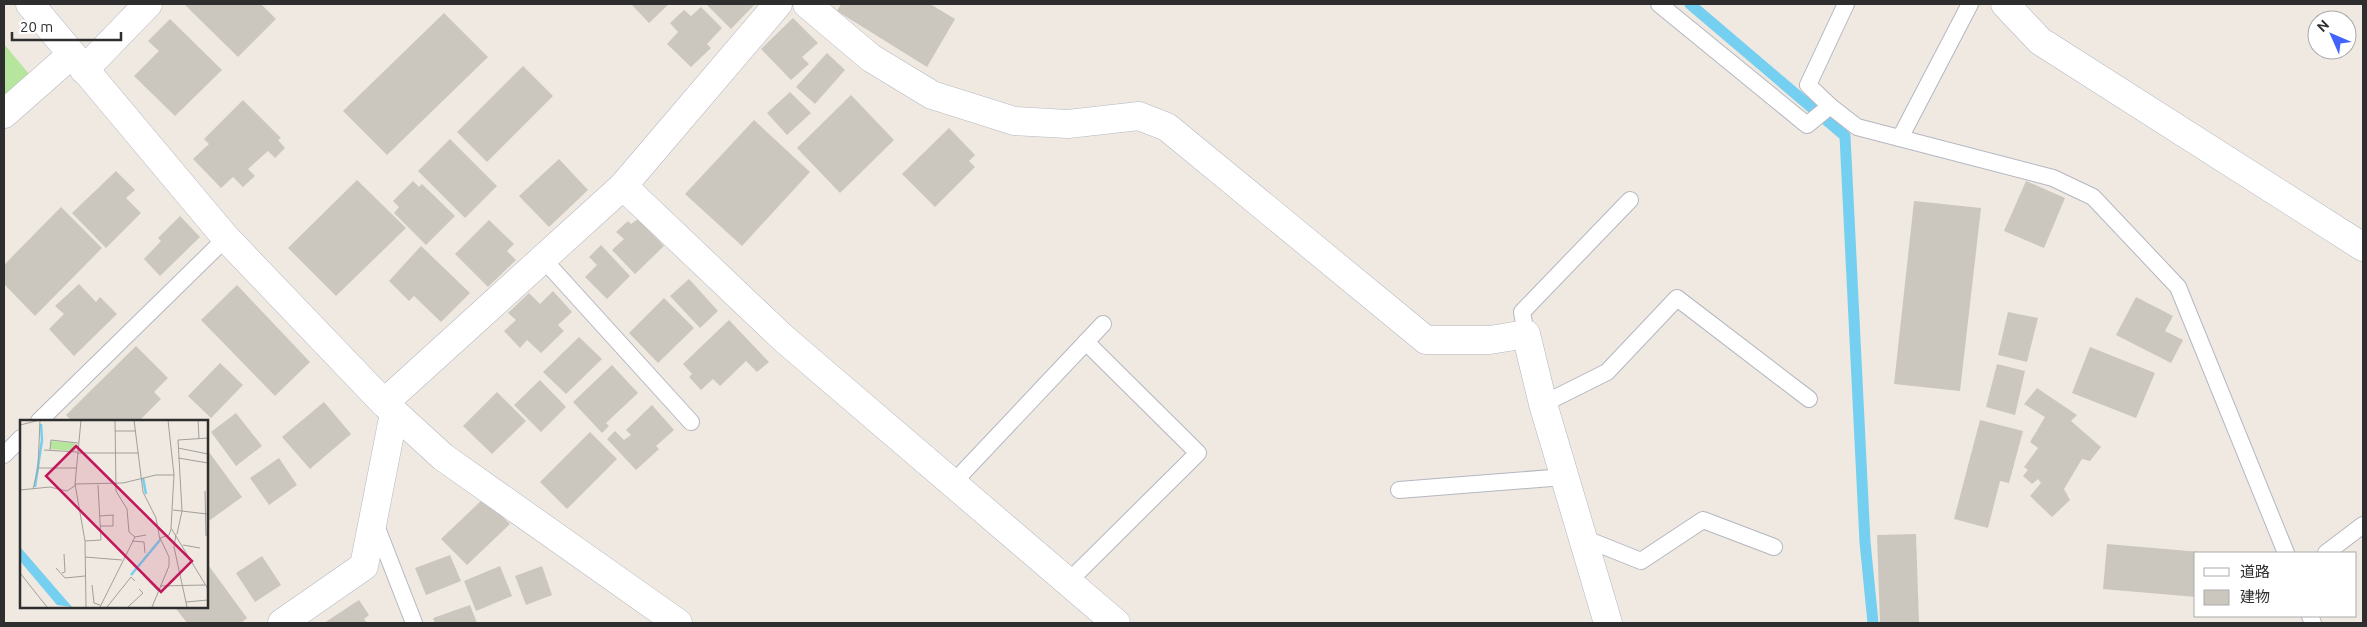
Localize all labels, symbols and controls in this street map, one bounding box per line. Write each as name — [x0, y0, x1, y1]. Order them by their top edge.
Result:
scale bar — [12, 10, 121, 42]
north arrow — [2307, 10, 2357, 60]
text: N — [2313, 16, 2332, 35]
text: 20 m — [20, 18, 53, 35]
inset map — [20, 420, 208, 607]
legend — [2194, 552, 2357, 617]
text: 道路 — [2240, 563, 2270, 580]
text: 建物 — [2240, 588, 2270, 605]

